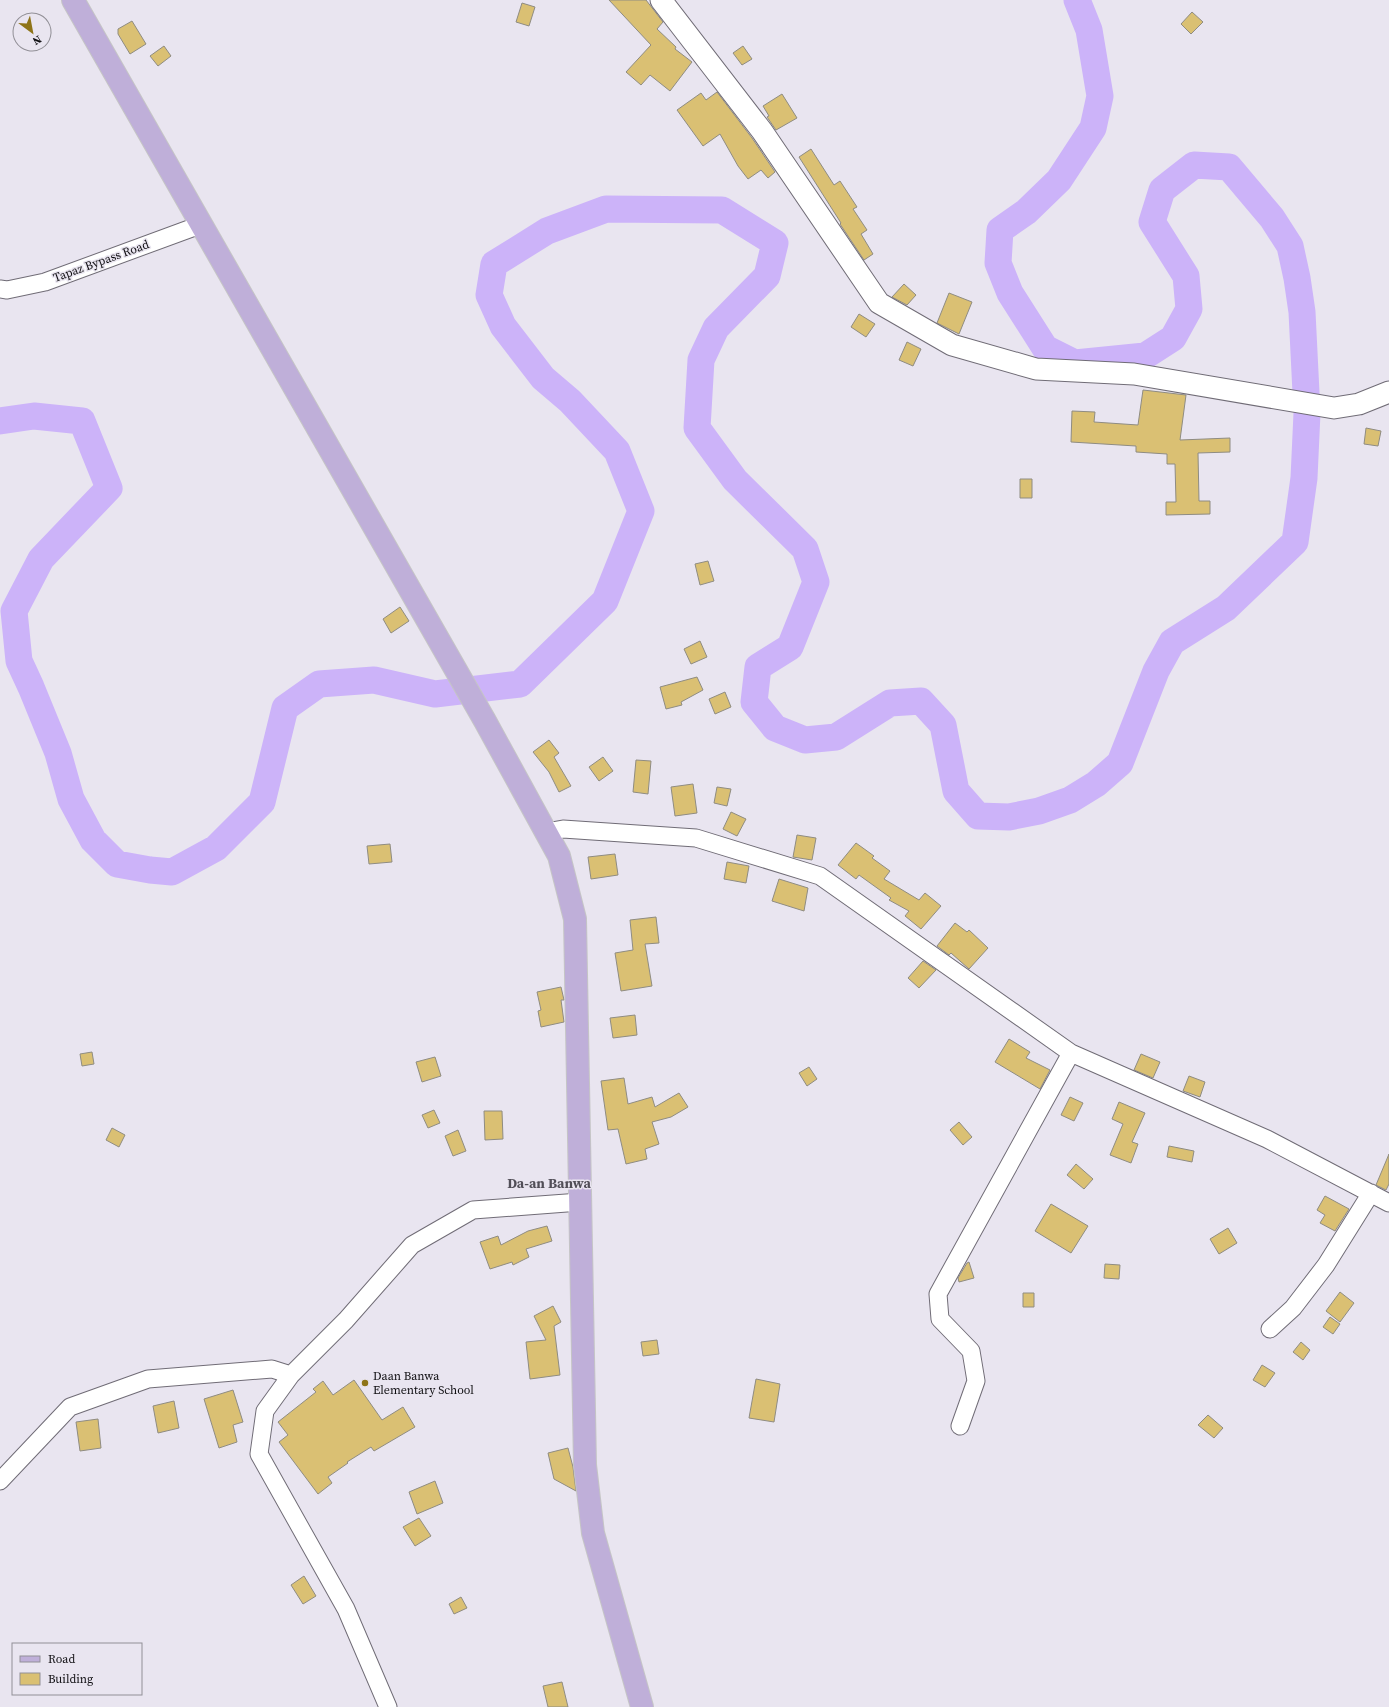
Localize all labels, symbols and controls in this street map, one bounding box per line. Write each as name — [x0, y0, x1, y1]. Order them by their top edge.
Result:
north arrow — [12, 12, 52, 52]
text: N — [30, 32, 44, 49]
street label: Tapaz Bypass Road — [51, 236, 151, 286]
district label: Da-an Banwa — [507, 1173, 591, 1193]
place label: Daan Banwa Elementary School — [373, 1368, 474, 1398]
marker: Daan Banwa Elementary School — [360, 1378, 370, 1388]
legend — [12, 1643, 142, 1695]
text: Road — [48, 1651, 75, 1667]
text: Building — [48, 1671, 93, 1687]

